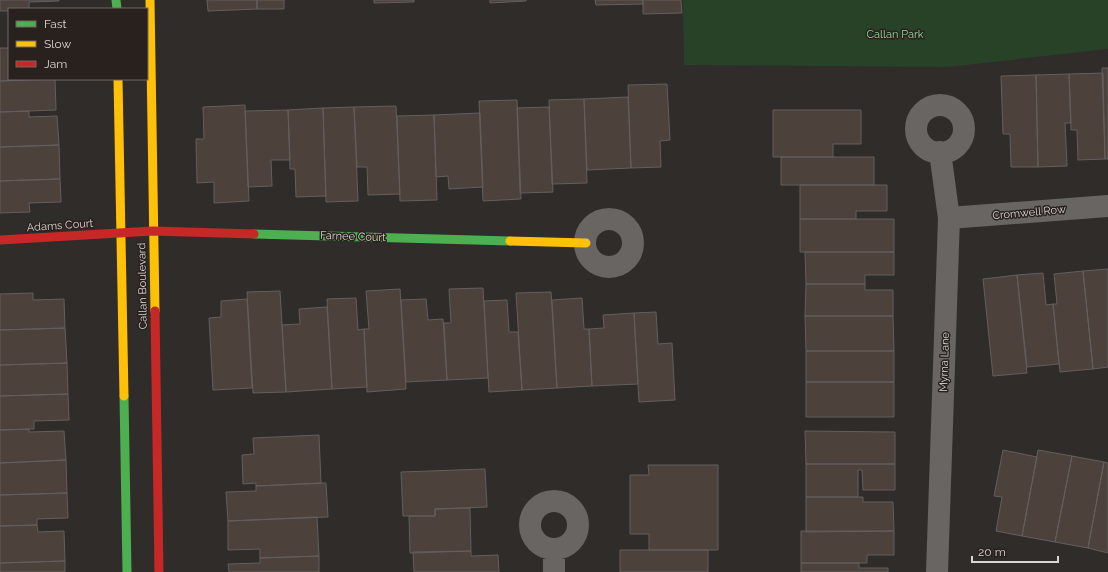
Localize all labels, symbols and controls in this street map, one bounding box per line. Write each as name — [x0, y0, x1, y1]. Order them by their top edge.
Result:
legend — [8, 8, 148, 80]
text: Fast — [44, 17, 67, 31]
park label: Callan Park — [866, 28, 924, 41]
text: Slow — [44, 37, 71, 51]
text: Jam — [44, 57, 67, 71]
street label: Cromwell Row — [992, 203, 1066, 222]
street label: Adams Court — [26, 217, 94, 234]
street label: Farnee Court — [320, 229, 386, 244]
street label: Callan Boulevard — [135, 242, 150, 329]
street label: Myrna Lane — [937, 331, 952, 392]
scale bar — [972, 538, 1058, 564]
text: 20 m — [978, 545, 1006, 559]

